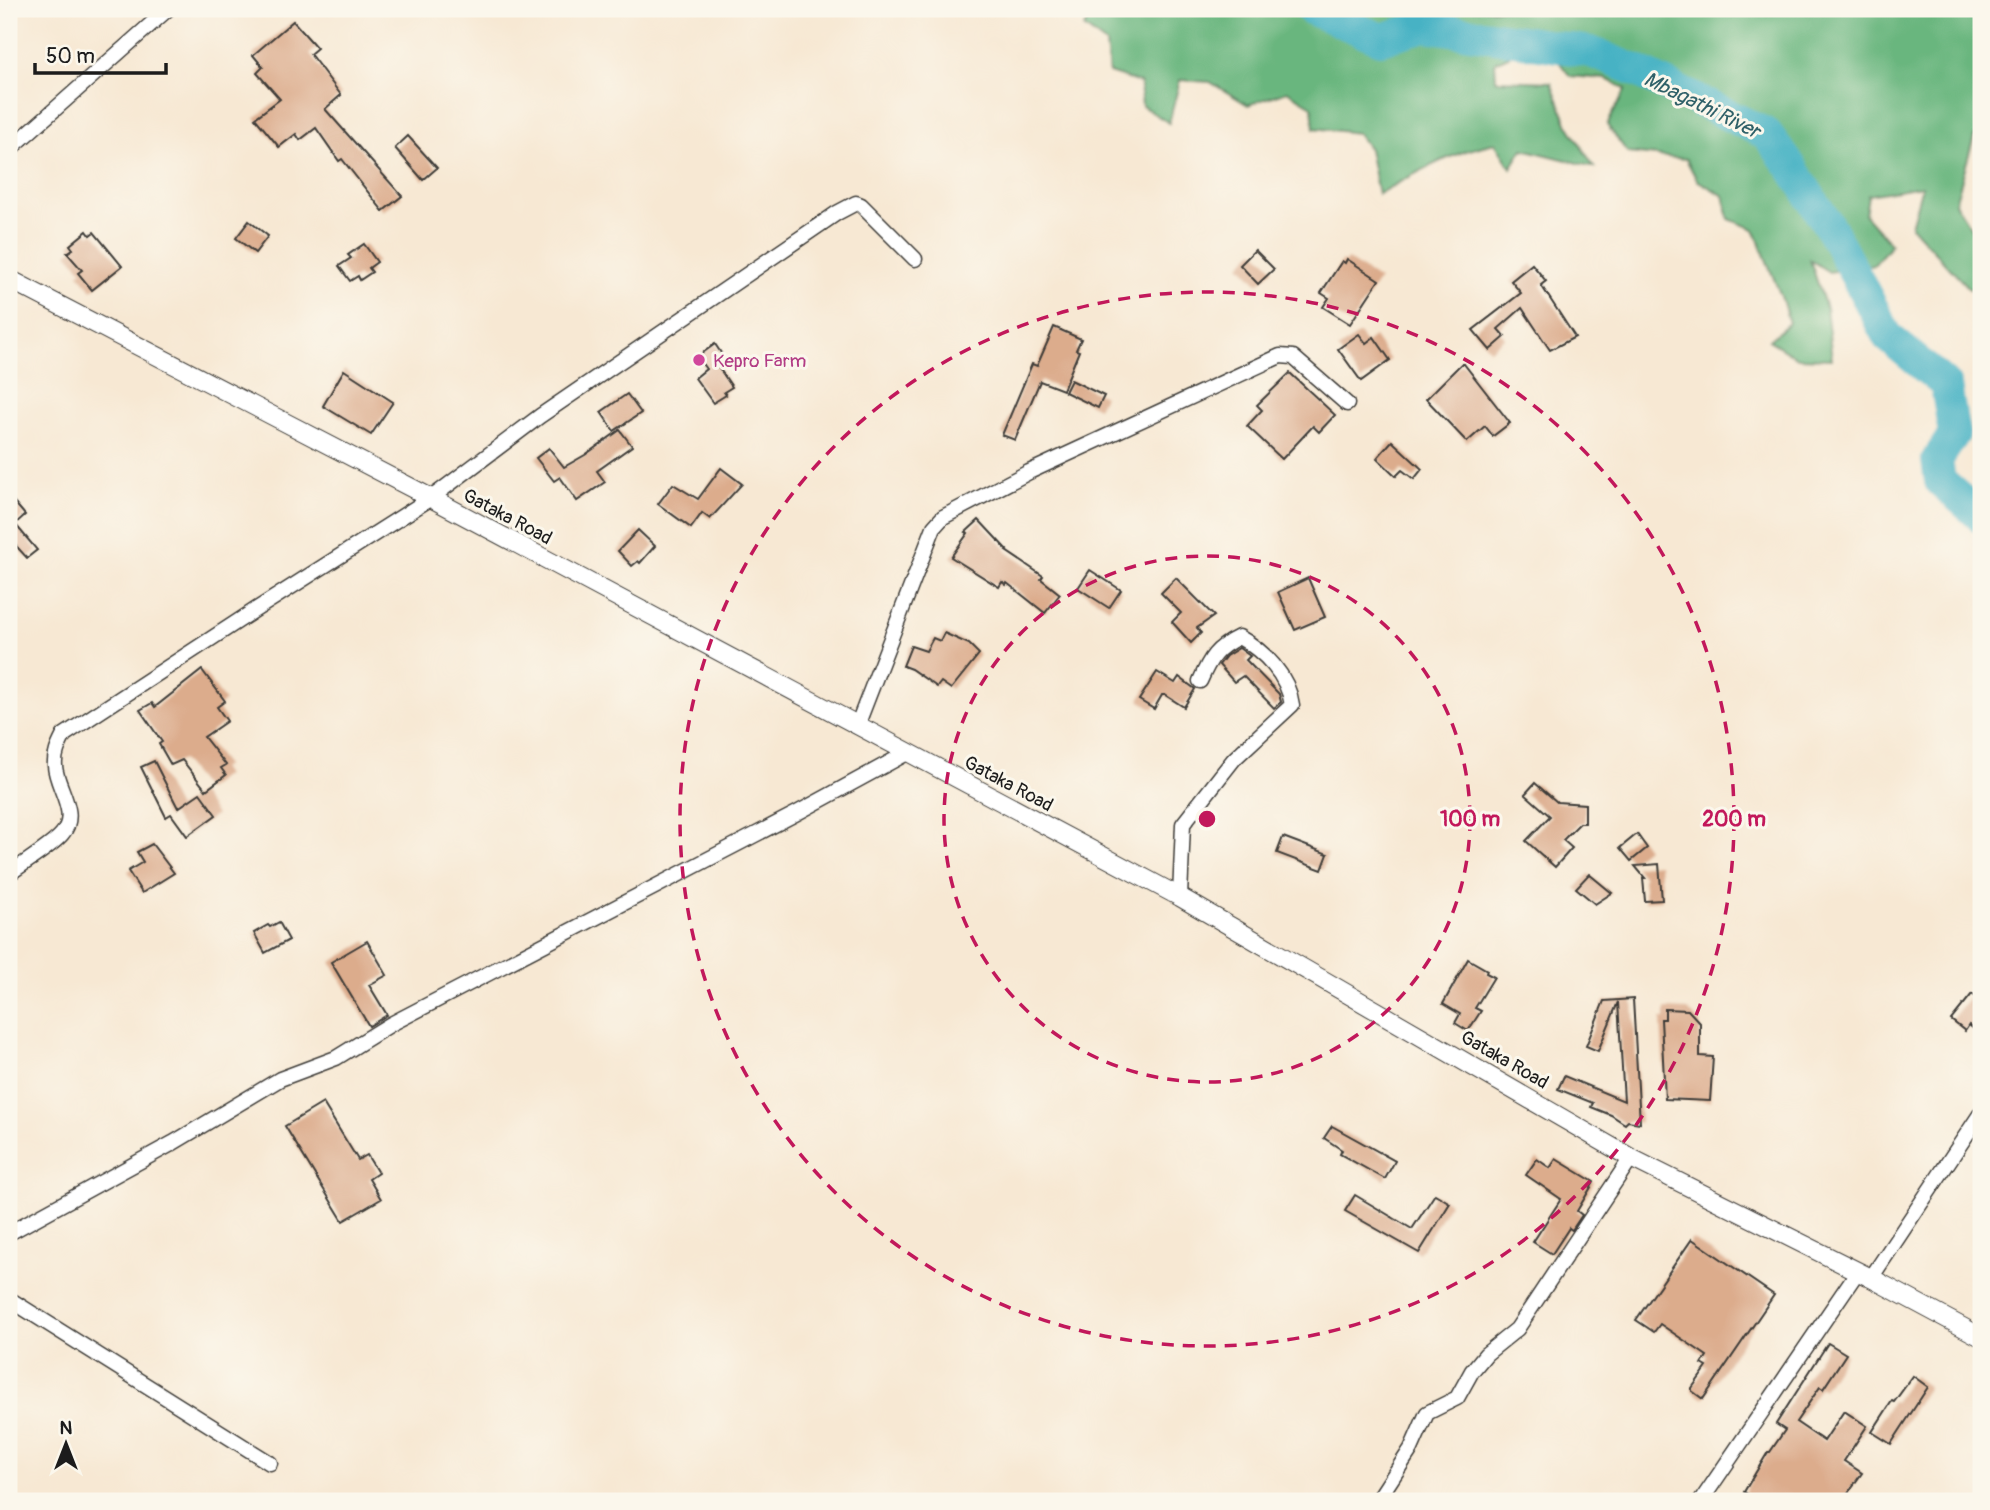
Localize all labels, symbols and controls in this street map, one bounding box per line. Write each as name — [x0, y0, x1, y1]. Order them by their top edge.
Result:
scale bar — [35, 32, 166, 76]
text: 50 m — [46, 43, 95, 70]
water label: Mbagathi River — [1639, 66, 1766, 146]
place label: Kepro Farm — [713, 349, 806, 373]
marker: Kepro Farm — [691, 352, 707, 368]
street label: Gataka Road — [459, 483, 556, 550]
street label: Gataka Road — [960, 750, 1057, 817]
text: 100 m — [1440, 806, 1500, 833]
text: 200 m — [1702, 806, 1766, 833]
centre of rings — [1195, 807, 1219, 831]
street label: Gataka Road — [1456, 1025, 1553, 1095]
north arrow — [32, 1408, 102, 1478]
text: N — [60, 1416, 73, 1440]

